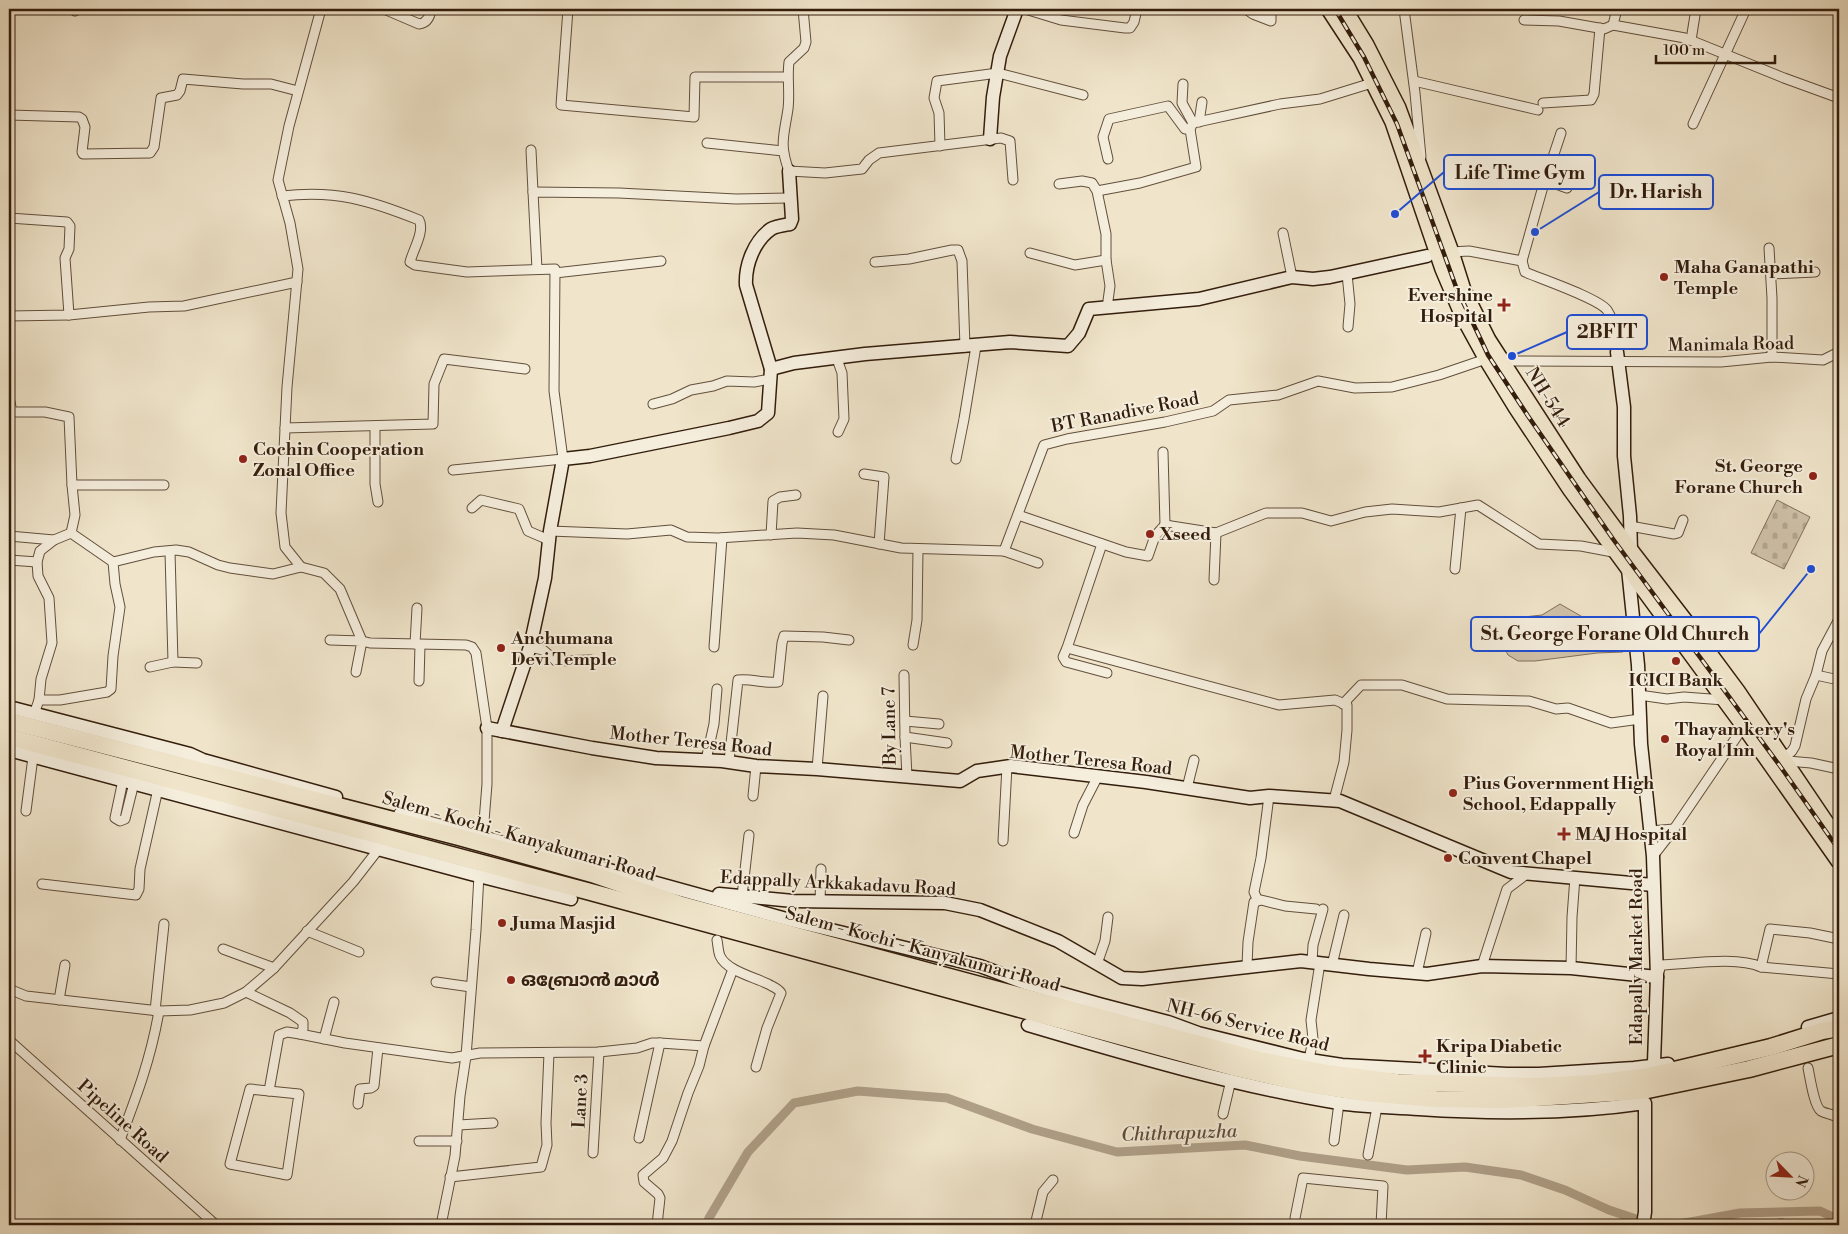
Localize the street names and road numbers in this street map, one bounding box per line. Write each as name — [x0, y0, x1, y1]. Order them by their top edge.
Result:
street label: Manimala Road — [1668, 332, 1795, 357]
street label: NH-544 — [1520, 363, 1575, 432]
street label: BT Ranadive Road — [1048, 387, 1202, 438]
street label: By Lane 7 — [877, 687, 902, 766]
street label: Mother Teresa Road — [609, 722, 774, 762]
street label: Mother Teresa Road — [1009, 741, 1174, 781]
street label: Salem - Kochi - Kanyakumari Road — [380, 786, 659, 887]
street label: Edappally Arkkakadavu Road — [719, 866, 957, 901]
street label: Edapally Market Road — [1625, 868, 1648, 1046]
street label: Salem - Kochi - Kanyakumari Road — [783, 902, 1063, 997]
street label: NH-66 Service Road — [1164, 994, 1332, 1057]
street label: Lane 3 — [568, 1073, 593, 1129]
street label: Pipeline Road — [73, 1075, 173, 1169]

